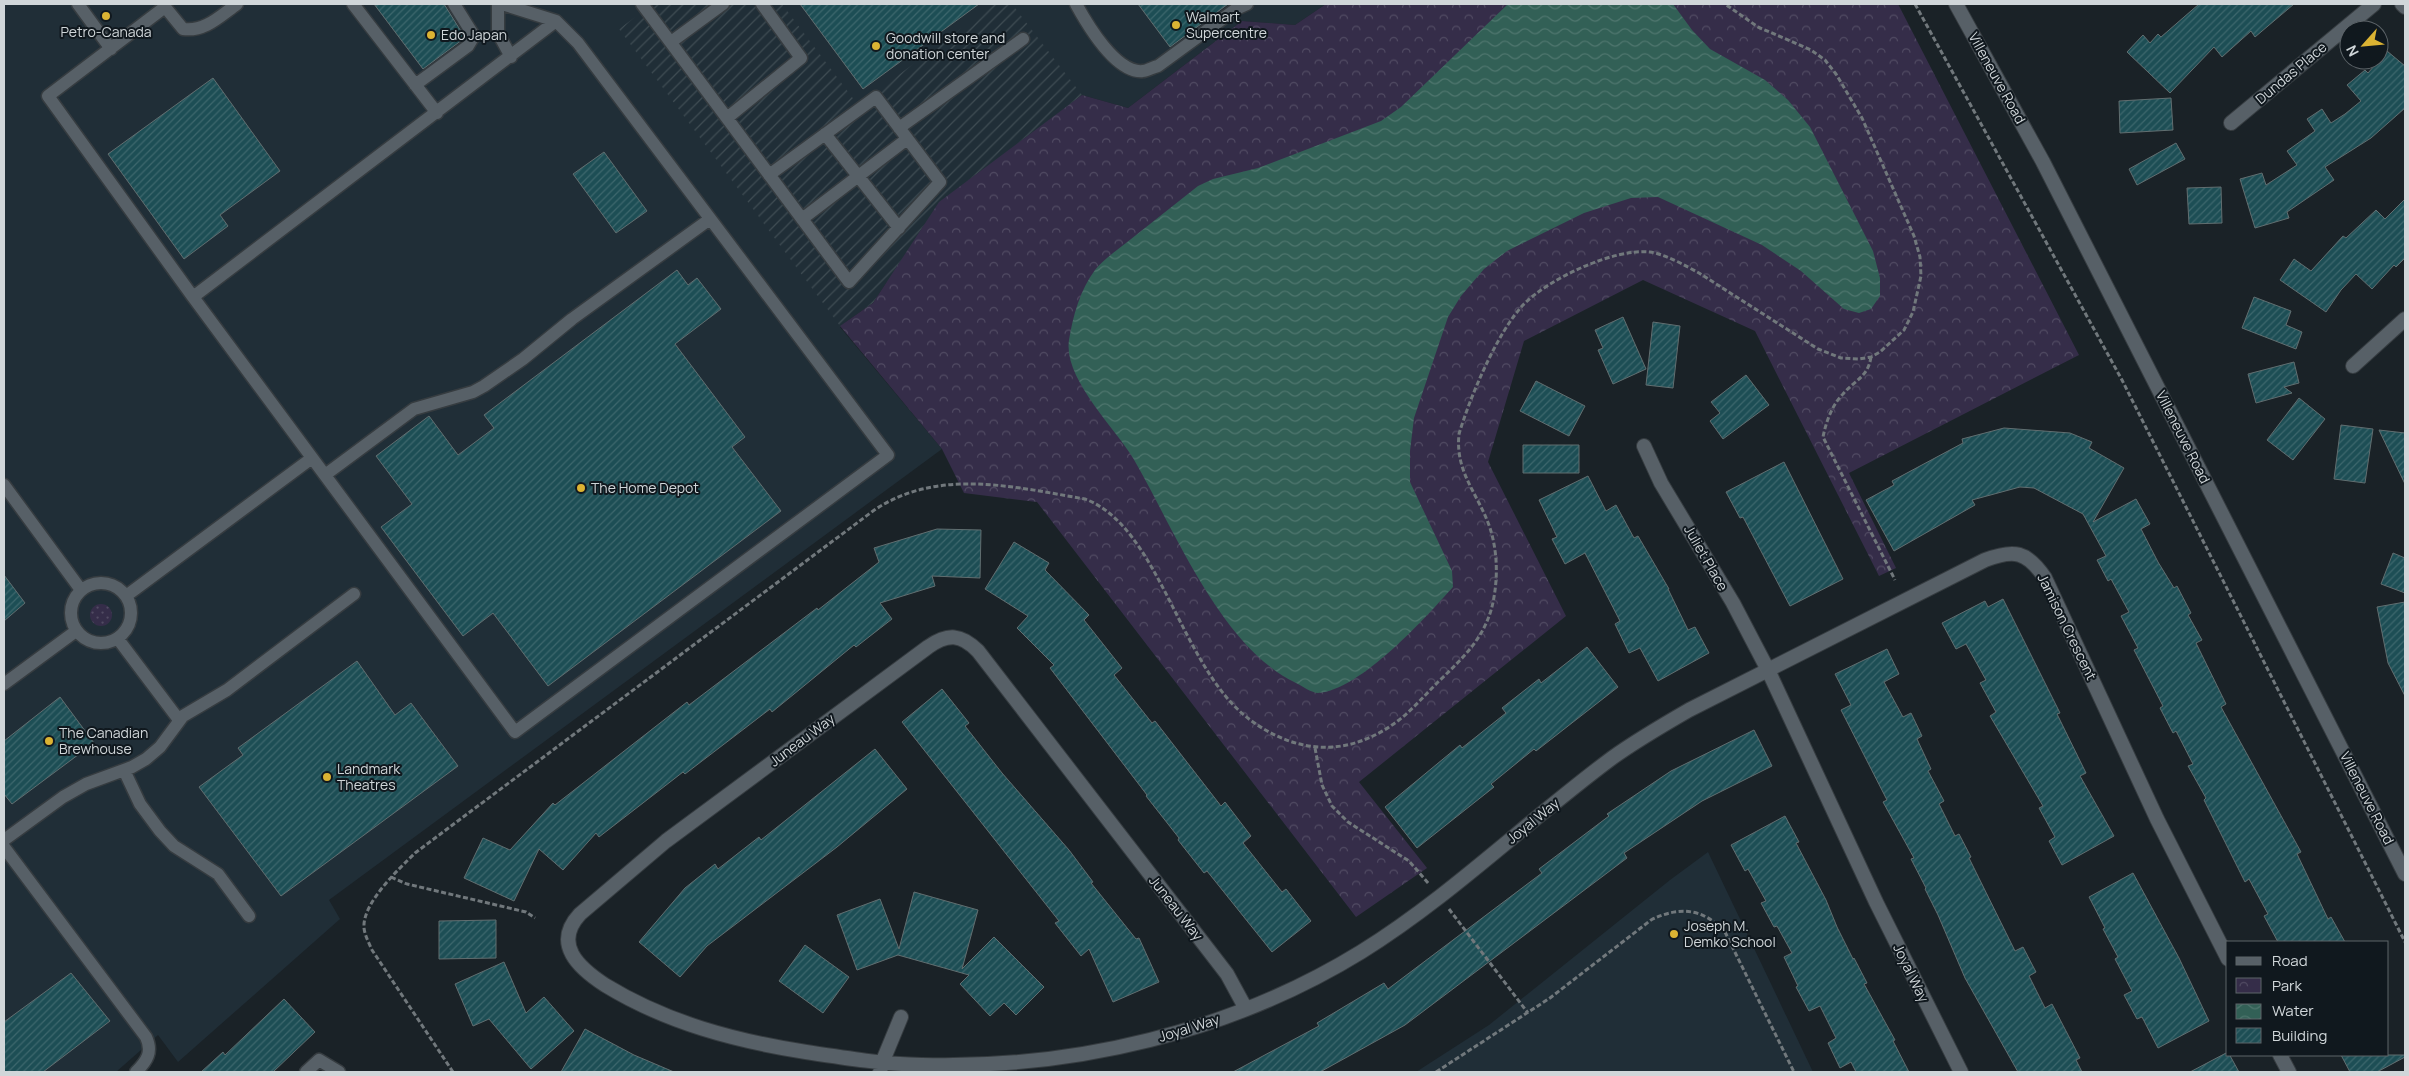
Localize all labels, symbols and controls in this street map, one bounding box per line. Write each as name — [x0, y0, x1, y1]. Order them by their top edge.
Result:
place label: Walmart Supercentre — [1186, 7, 1267, 42]
marker: Petro-Canada — [100, 10, 112, 22]
marker: Walmart Supercentre — [1170, 19, 1182, 31]
north arrow — [2339, 20, 2389, 70]
place label: Petro-Canada — [60, 22, 152, 41]
place label: Edo Japan — [441, 25, 507, 44]
place label: Goodwill store and donation center — [886, 28, 1005, 63]
marker: Edo Japan — [425, 29, 437, 41]
street label: Villeneuve Road — [1964, 29, 2030, 127]
street label: Dundas Place — [2251, 37, 2330, 108]
marker: Goodwill store and donation center — [870, 40, 882, 52]
text: N — [2341, 42, 2363, 60]
street label: Villeneuve Road — [2152, 387, 2215, 486]
place label: The Home Depot — [591, 478, 699, 497]
marker: The Home Depot — [575, 482, 587, 494]
street label: Juliet Place — [1680, 521, 1733, 594]
street label: Jamison Crescent — [2033, 570, 2102, 683]
street label: Juneau Way — [765, 708, 839, 770]
place label: The Canadian Brewhouse — [59, 723, 148, 758]
marker: The Canadian Brewhouse — [43, 735, 55, 747]
street label: Villeneuve Road — [2336, 748, 2399, 847]
place label: Landmark Theatres — [337, 759, 401, 794]
marker: Landmark Theatres — [321, 771, 333, 783]
street label: Joyal Way — [1502, 793, 1563, 848]
street label: Juneau Way — [1145, 871, 1208, 944]
place label: Joseph M. Demko School — [1684, 916, 1776, 951]
marker: Joseph M. Demko School — [1668, 928, 1680, 940]
street label: Joyal Way — [1889, 940, 1934, 1006]
legend — [2226, 941, 2389, 1056]
text: Road — [2272, 950, 2308, 971]
text: Park — [2272, 975, 2302, 996]
text: Water — [2272, 1000, 2314, 1021]
street label: Joyal Way — [1156, 1009, 1222, 1046]
text: Building — [2272, 1025, 2327, 1046]

